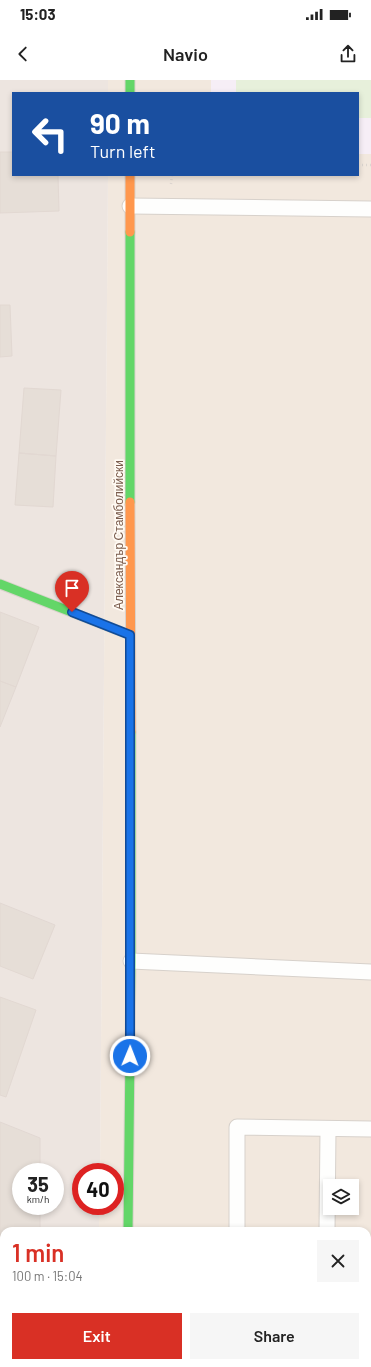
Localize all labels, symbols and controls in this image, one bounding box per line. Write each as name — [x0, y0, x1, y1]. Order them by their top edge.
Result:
text: 15:03 — [20, 5, 56, 23]
icon: back — [12, 43, 34, 65]
text: Navio — [163, 43, 208, 65]
icon: share — [337, 43, 359, 65]
text: 90 m — [90, 106, 150, 140]
icon: left — [24, 108, 76, 160]
text: Turn left — [90, 140, 156, 162]
street label: Александър Стамболийски — [111, 460, 126, 610]
pin — [55, 571, 89, 612]
icon: arrive — [61, 577, 83, 599]
position arrow — [109, 1035, 151, 1077]
speed limit sign: 40 — [72, 1163, 124, 1215]
text: 35 — [27, 1172, 49, 1196]
map controls — [323, 1179, 359, 1215]
button: layers — [323, 1179, 359, 1215]
text: km/h — [27, 1193, 49, 1205]
text: 1 min — [12, 1238, 64, 1267]
button: close — [317, 1240, 359, 1282]
text: 100 m · 15:04 — [12, 1268, 83, 1284]
button: Exit — [12, 1313, 182, 1359]
button: Share — [190, 1313, 359, 1359]

